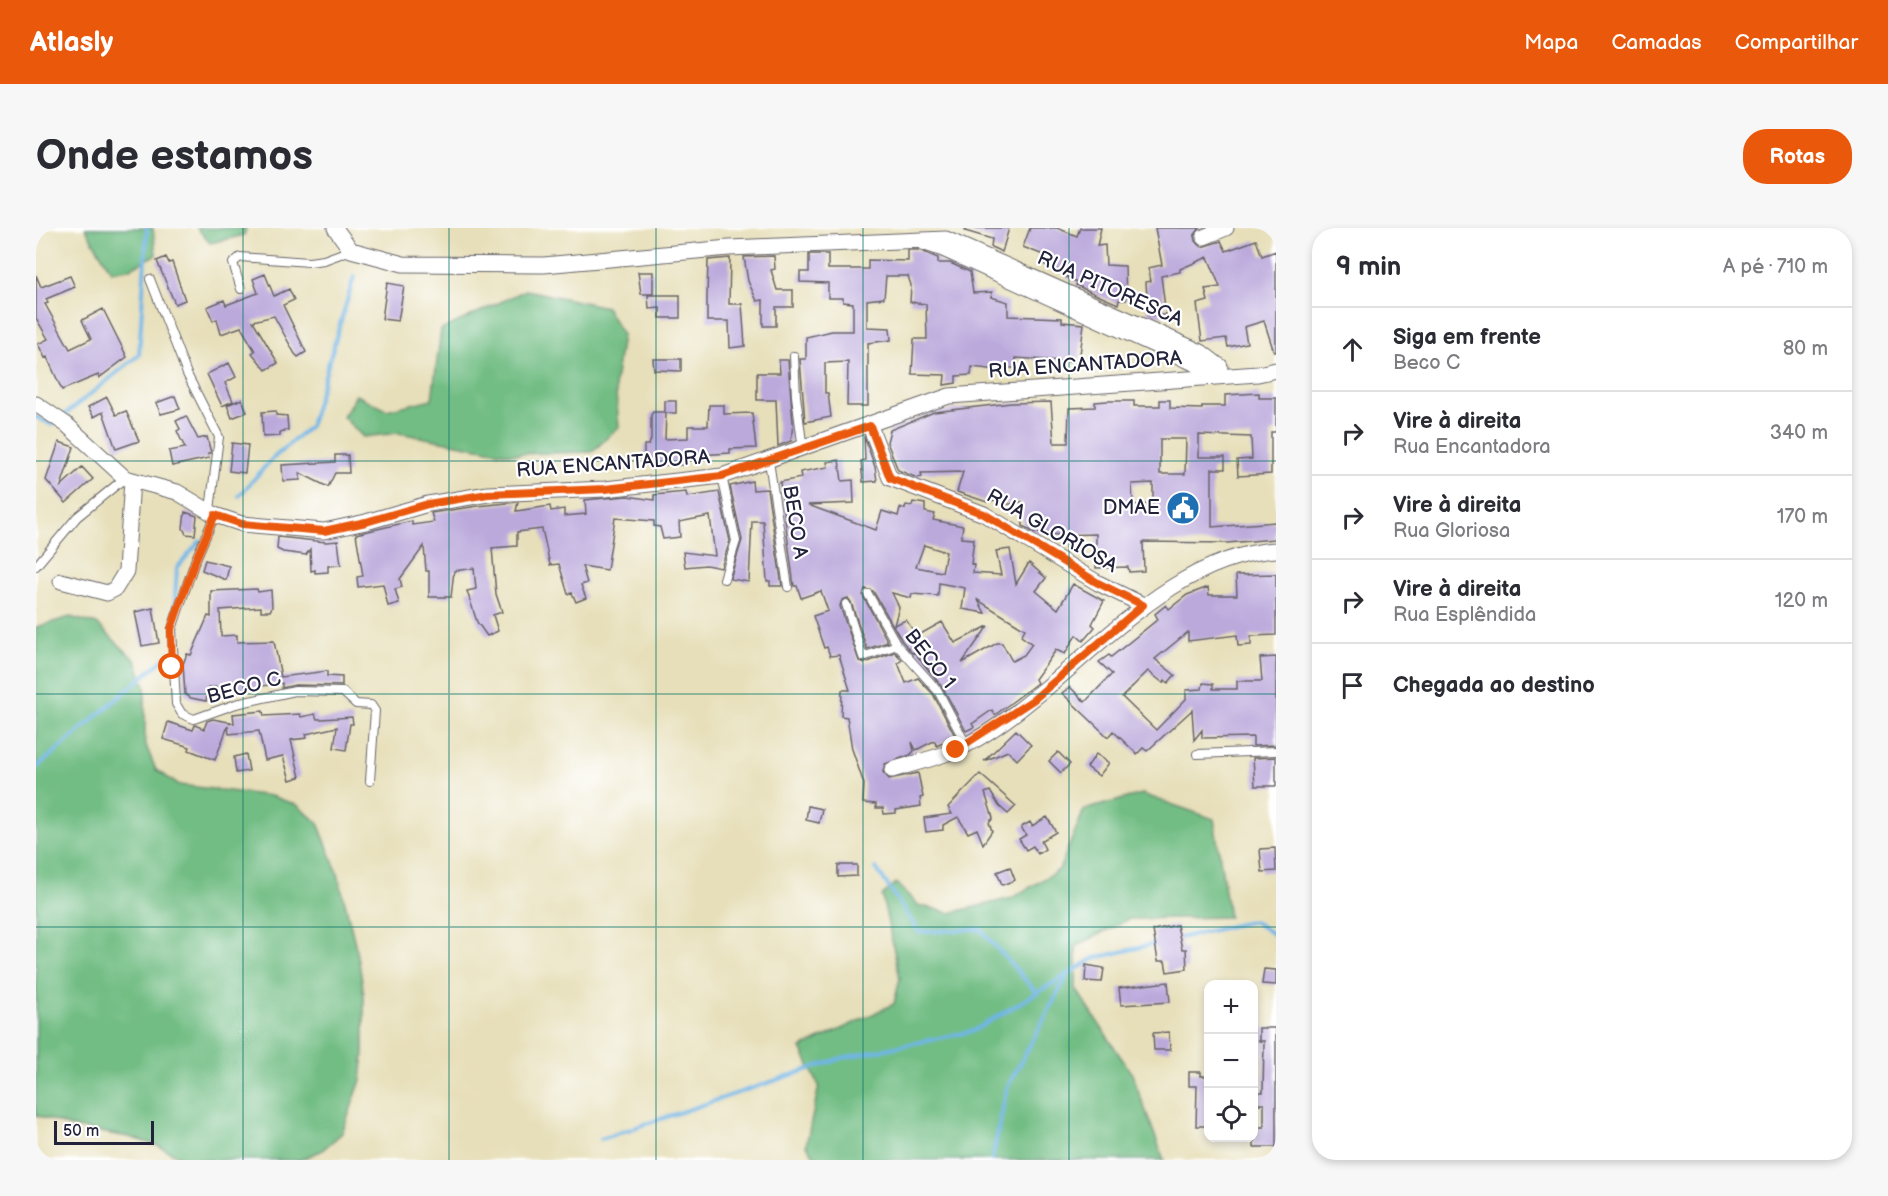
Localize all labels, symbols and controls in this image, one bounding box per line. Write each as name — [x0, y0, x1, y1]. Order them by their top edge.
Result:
text: Atlasly — [30, 26, 113, 59]
text: Mapa — [1524, 30, 1578, 55]
text: Camadas — [1611, 30, 1702, 55]
text: Compartilhar — [1735, 30, 1858, 55]
button: Rotas — [1743, 129, 1852, 184]
text: Onde estamos — [36, 131, 313, 182]
street label: RUA PITORESCA — [1034, 246, 1187, 332]
text: 9 min — [1336, 252, 1401, 283]
text: A pé · 710 m — [1723, 255, 1828, 279]
text: Siga em frente — [1393, 324, 1541, 351]
icon: ahead — [1336, 333, 1369, 366]
text: 80 m — [1783, 337, 1828, 361]
street label: RUA ENCANTADORA — [987, 346, 1183, 384]
text: Beco C — [1393, 351, 1460, 375]
text: Vire à direita — [1393, 408, 1521, 435]
icon: right — [1336, 417, 1369, 450]
text: 340 m — [1770, 421, 1828, 445]
text: Rua Encantadora — [1393, 435, 1551, 459]
street label: RUA ENCANTADORA — [515, 445, 711, 483]
street label: BECO A — [777, 484, 813, 561]
street label: RUA GLORIOSA — [982, 484, 1122, 579]
public building icon: DMAE — [1165, 490, 1201, 526]
text: Vire à direita — [1393, 492, 1521, 519]
place label: DMAE — [1103, 496, 1160, 520]
icon: right — [1336, 501, 1369, 534]
text: 170 m — [1777, 505, 1828, 529]
text: Rua Gloriosa — [1393, 519, 1510, 543]
text: Vire à direita — [1393, 576, 1521, 603]
icon: right — [1336, 585, 1369, 618]
text: 120 m — [1775, 589, 1828, 613]
text: Rua Esplêndida — [1393, 603, 1536, 627]
street label: BECO 1 — [899, 624, 961, 694]
route start — [158, 653, 184, 679]
street label: BECO C — [204, 667, 284, 709]
icon: arrive — [1336, 669, 1369, 702]
text: Chegada ao destino — [1393, 672, 1595, 699]
route end — [942, 736, 968, 762]
map controls — [1204, 980, 1258, 1142]
button: + — [1204, 980, 1258, 1034]
button: − — [1204, 1034, 1258, 1088]
button: locate — [1204, 1088, 1258, 1142]
scale bar — [54, 1118, 154, 1146]
text: 50 m — [63, 1122, 99, 1141]

